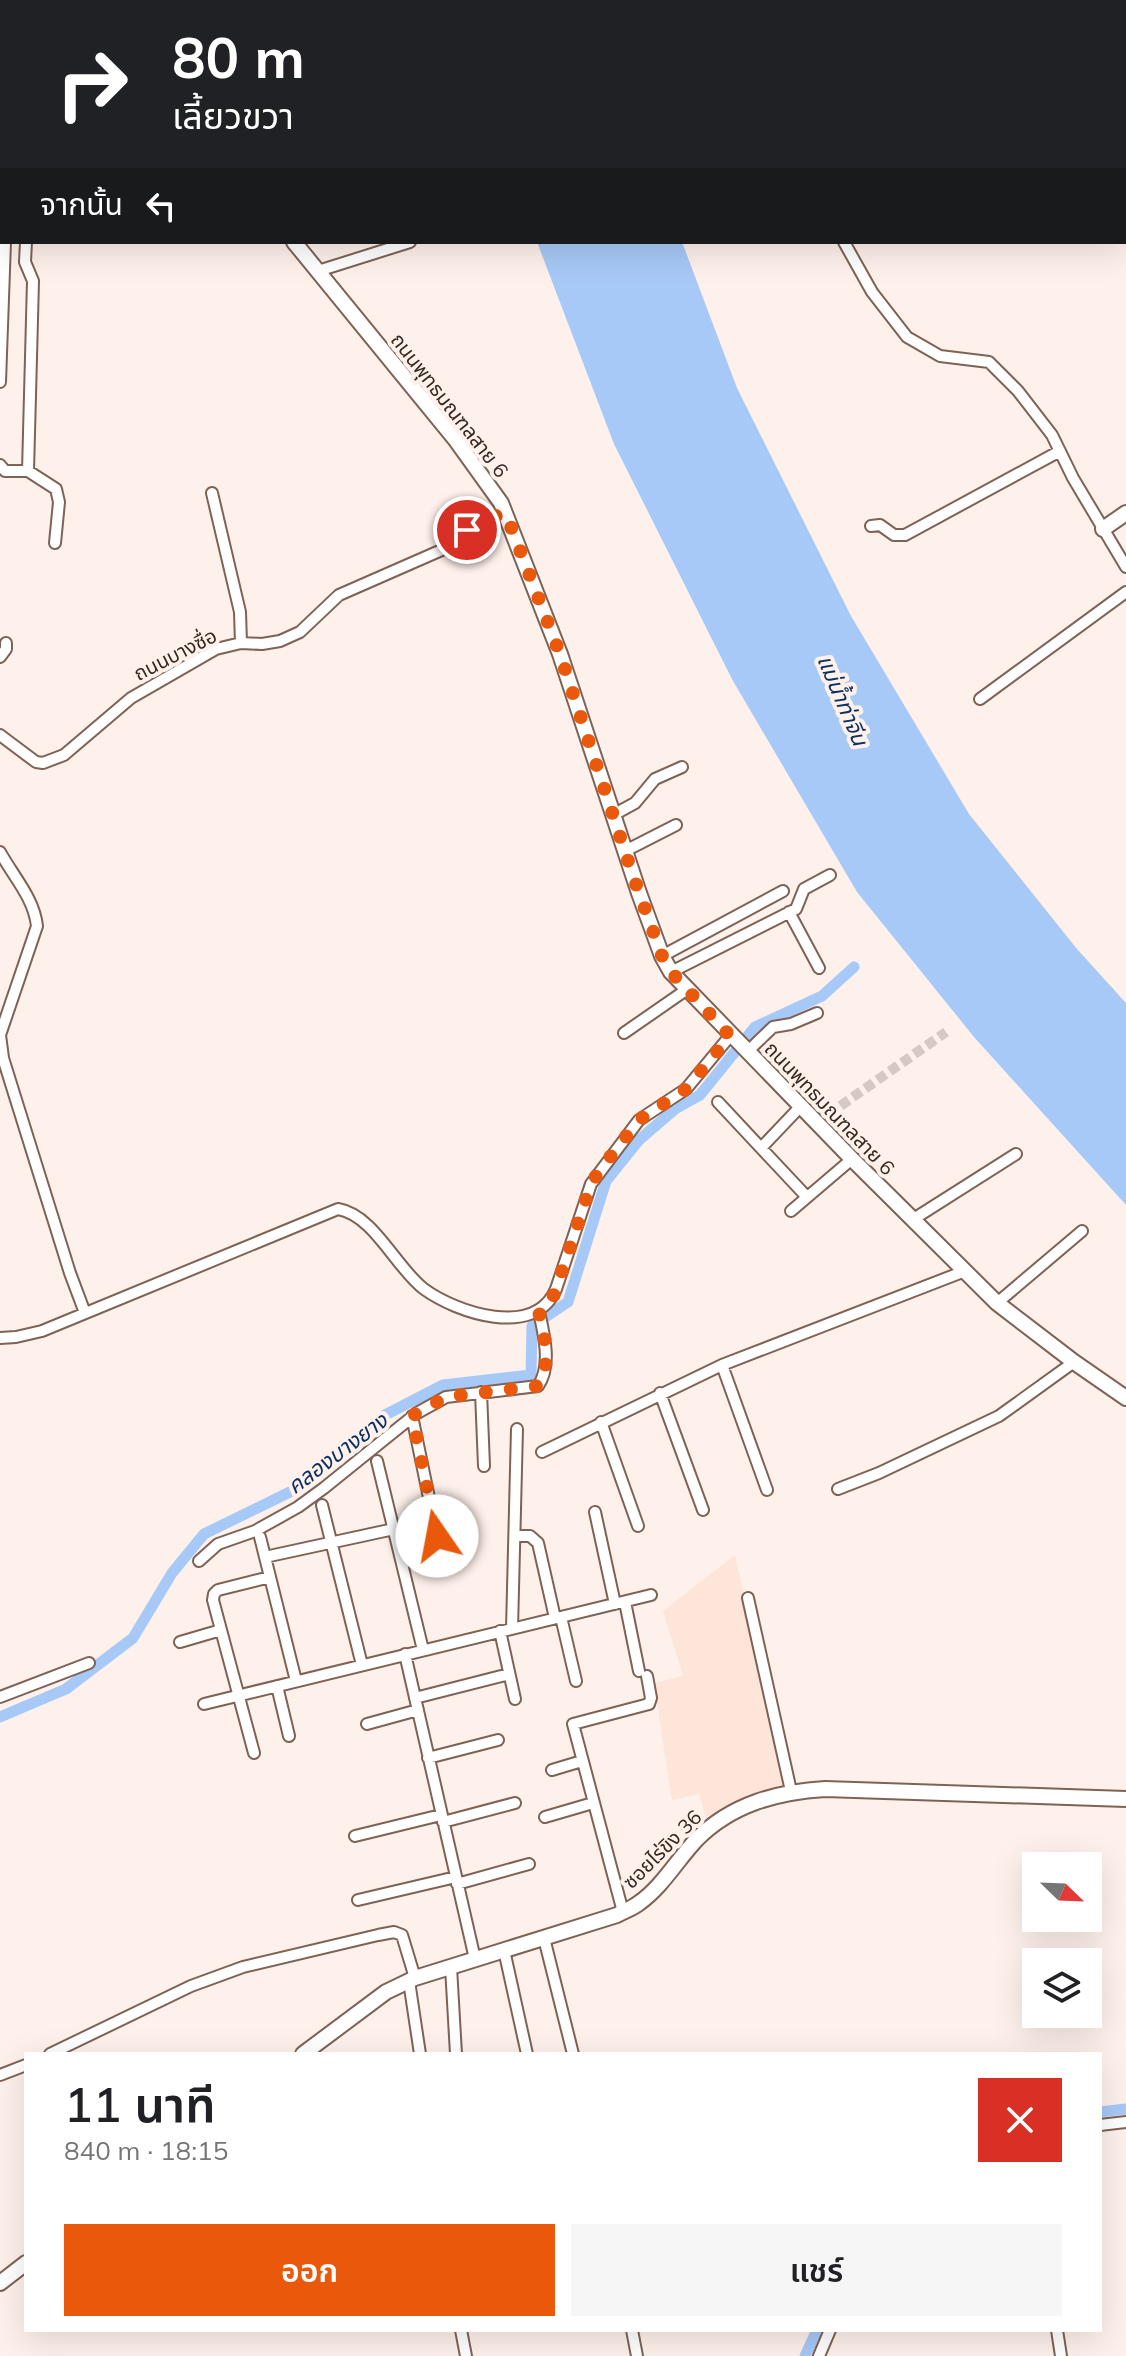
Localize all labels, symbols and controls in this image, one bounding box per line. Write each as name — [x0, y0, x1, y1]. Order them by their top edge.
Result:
text: 80 m — [172, 22, 305, 92]
icon: right — [40, 32, 144, 136]
text: เลี้ยวขวา — [172, 93, 294, 138]
icon: left — [139, 184, 183, 228]
text: จากนั้น — [40, 185, 123, 223]
street label: ถนนพุทธมณฑลสาย 6 — [386, 328, 514, 482]
pin — [433, 496, 501, 564]
icon: arrive — [445, 508, 489, 552]
street label: ถนนบางซื่อ — [129, 622, 221, 686]
water label: แม่น้ำท่าจีน — [811, 650, 876, 751]
street label: ถนนพุทธมณฑลสาย 6 — [760, 1036, 900, 1180]
water label: คลองบางยาง — [281, 1405, 394, 1500]
position arrow — [395, 1494, 479, 1578]
street label: ซอยไร่ขิง 36 — [617, 1804, 707, 1894]
north arrow — [1022, 1852, 1102, 1932]
map controls — [1022, 1852, 1102, 2028]
button: layers — [1022, 1948, 1102, 2028]
text: 11 นาที — [64, 2074, 216, 2134]
button: close — [978, 2078, 1062, 2162]
text: 840 m · 18:15 — [64, 2134, 228, 2167]
button: ออก — [64, 2224, 555, 2316]
button: แชร์ — [571, 2224, 1062, 2316]

